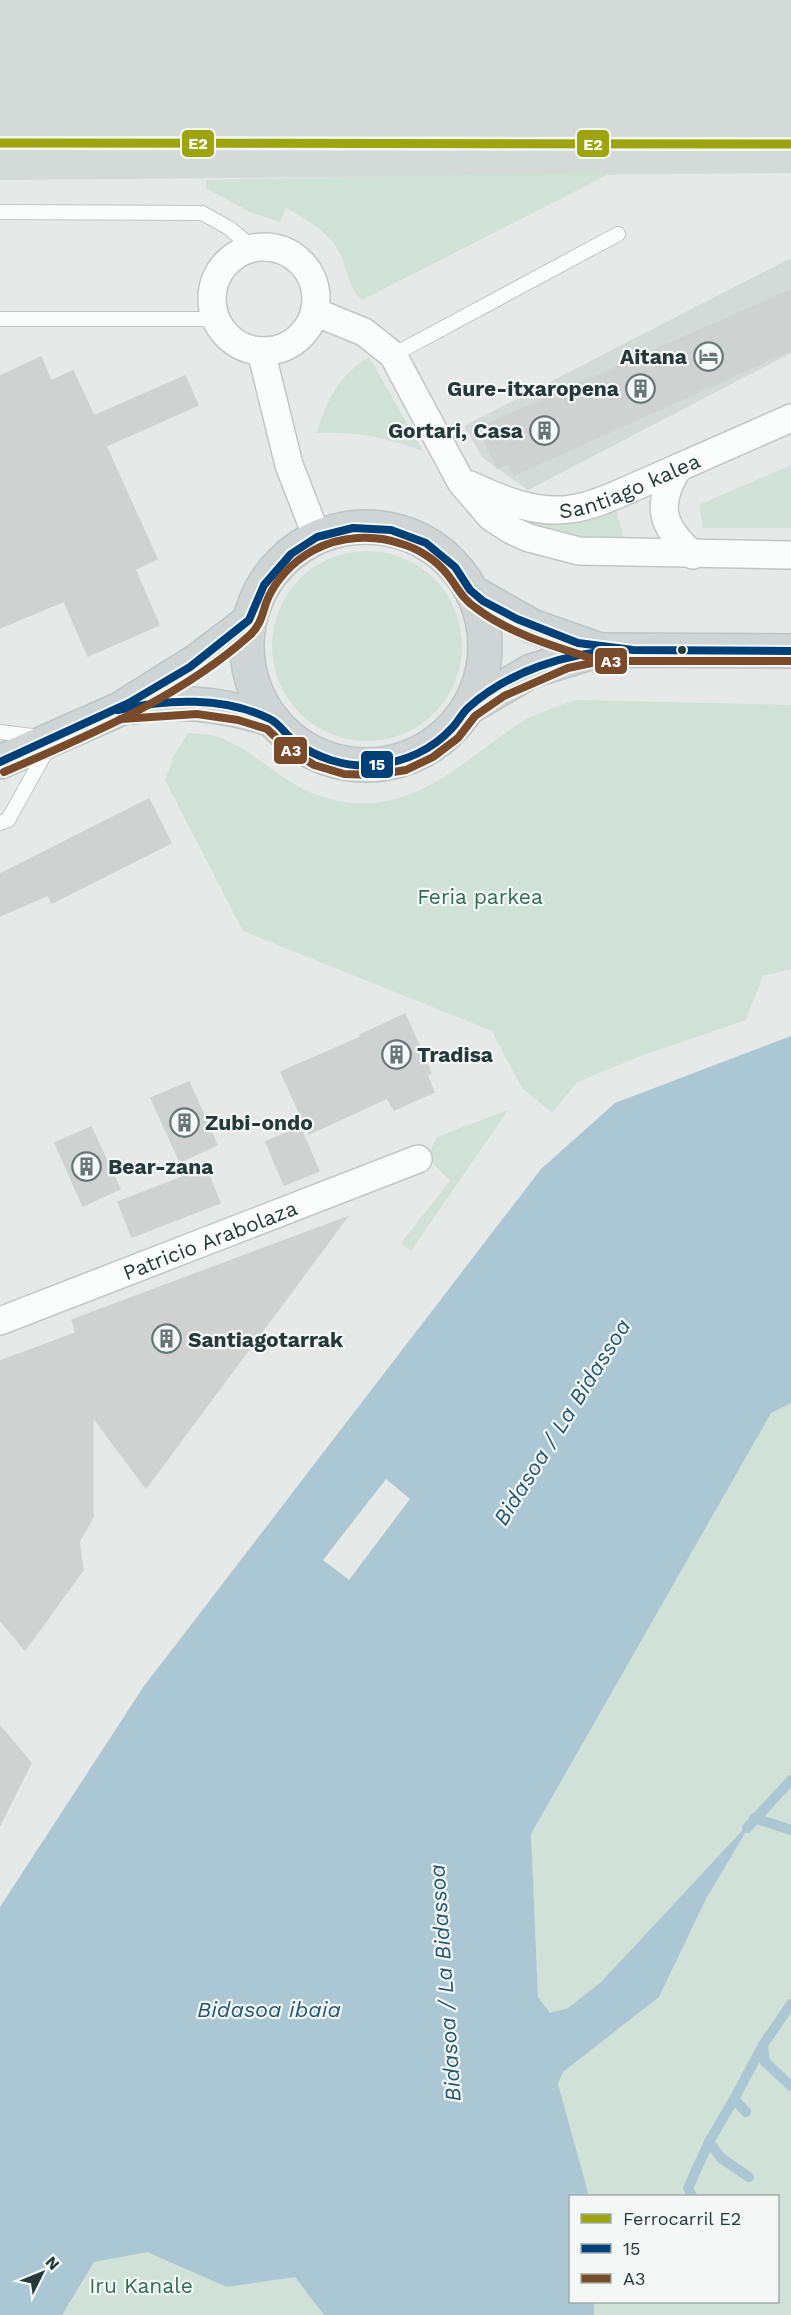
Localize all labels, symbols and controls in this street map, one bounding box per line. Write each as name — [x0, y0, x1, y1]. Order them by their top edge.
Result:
line badge: E2 — [181, 129, 215, 158]
line badge: E2 — [576, 129, 610, 158]
text: E2 — [188, 134, 208, 153]
text: E2 — [583, 135, 603, 154]
hotel icon: Aitana — [692, 340, 724, 372]
place label: Aitana — [620, 344, 688, 369]
building icon: Gure-itxaropena — [624, 372, 656, 404]
place label: Gure-itxaropena — [447, 376, 620, 401]
building icon: Gortari, Casa — [528, 414, 560, 446]
place label: Gortari, Casa — [388, 418, 524, 443]
street label: Santiago kalea — [558, 447, 704, 523]
unlabelled marker — [676, 644, 688, 656]
line badge: A3 — [594, 647, 628, 675]
text: A3 — [601, 652, 621, 671]
line badge: A3 — [273, 736, 308, 765]
text: A3 — [281, 741, 301, 760]
line badge: 15 — [360, 750, 394, 779]
text: 15 — [369, 755, 385, 774]
park label: Feria parkea — [417, 884, 543, 909]
building icon: Tradisa — [380, 1038, 412, 1070]
place label: Tradisa — [417, 1042, 494, 1067]
building icon: Zubi-ondo — [168, 1106, 200, 1138]
place label: Zubi-ondo — [205, 1110, 313, 1135]
building icon: Bear-zana — [71, 1150, 103, 1182]
place label: Bear-zana — [108, 1154, 214, 1179]
street label: Patricio Arabolaza — [119, 1195, 301, 1285]
water label: Bidasoa / La Bidassoa — [488, 1314, 636, 1530]
building icon: Santiagotarrak — [151, 1323, 183, 1355]
place label: Santiagotarrak — [188, 1327, 344, 1352]
water label: Bidasoa / La Bidassoa — [424, 1863, 466, 2103]
water label: Bidasoa ibaia — [197, 1997, 341, 2022]
legend — [569, 2195, 779, 2303]
text: Ferrocarril E2 — [623, 2208, 741, 2229]
text: 15 — [623, 2238, 641, 2259]
north arrow — [12, 2243, 72, 2303]
text: N — [42, 2252, 64, 2274]
text: A3 — [623, 2268, 645, 2289]
park label: Iru Kanale — [89, 2273, 193, 2298]

